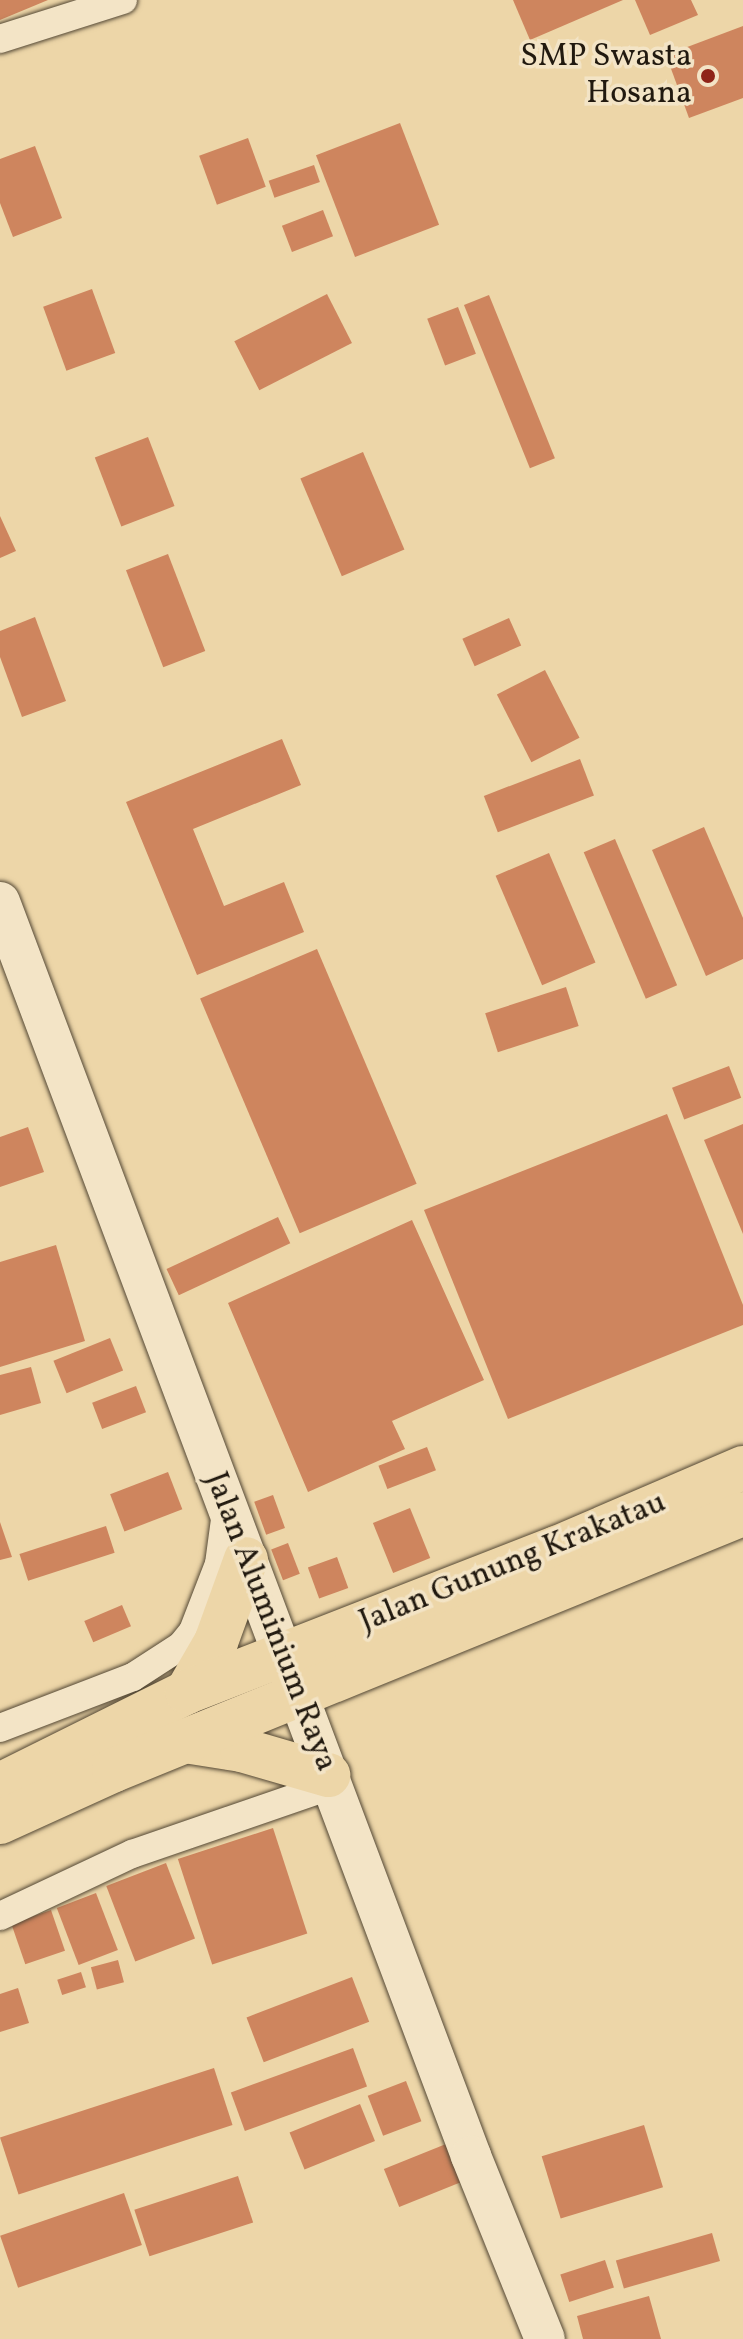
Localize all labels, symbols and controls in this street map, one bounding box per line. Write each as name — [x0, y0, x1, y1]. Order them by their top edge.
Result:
place label: SMP Swasta Hosana — [520, 39, 692, 114]
marker: SMP Swasta Hosana — [699, 67, 717, 85]
street label: Jalan Aluminium Raya — [195, 1467, 345, 1777]
street label: Jalan Gunung Krakatau — [354, 1484, 672, 1642]

